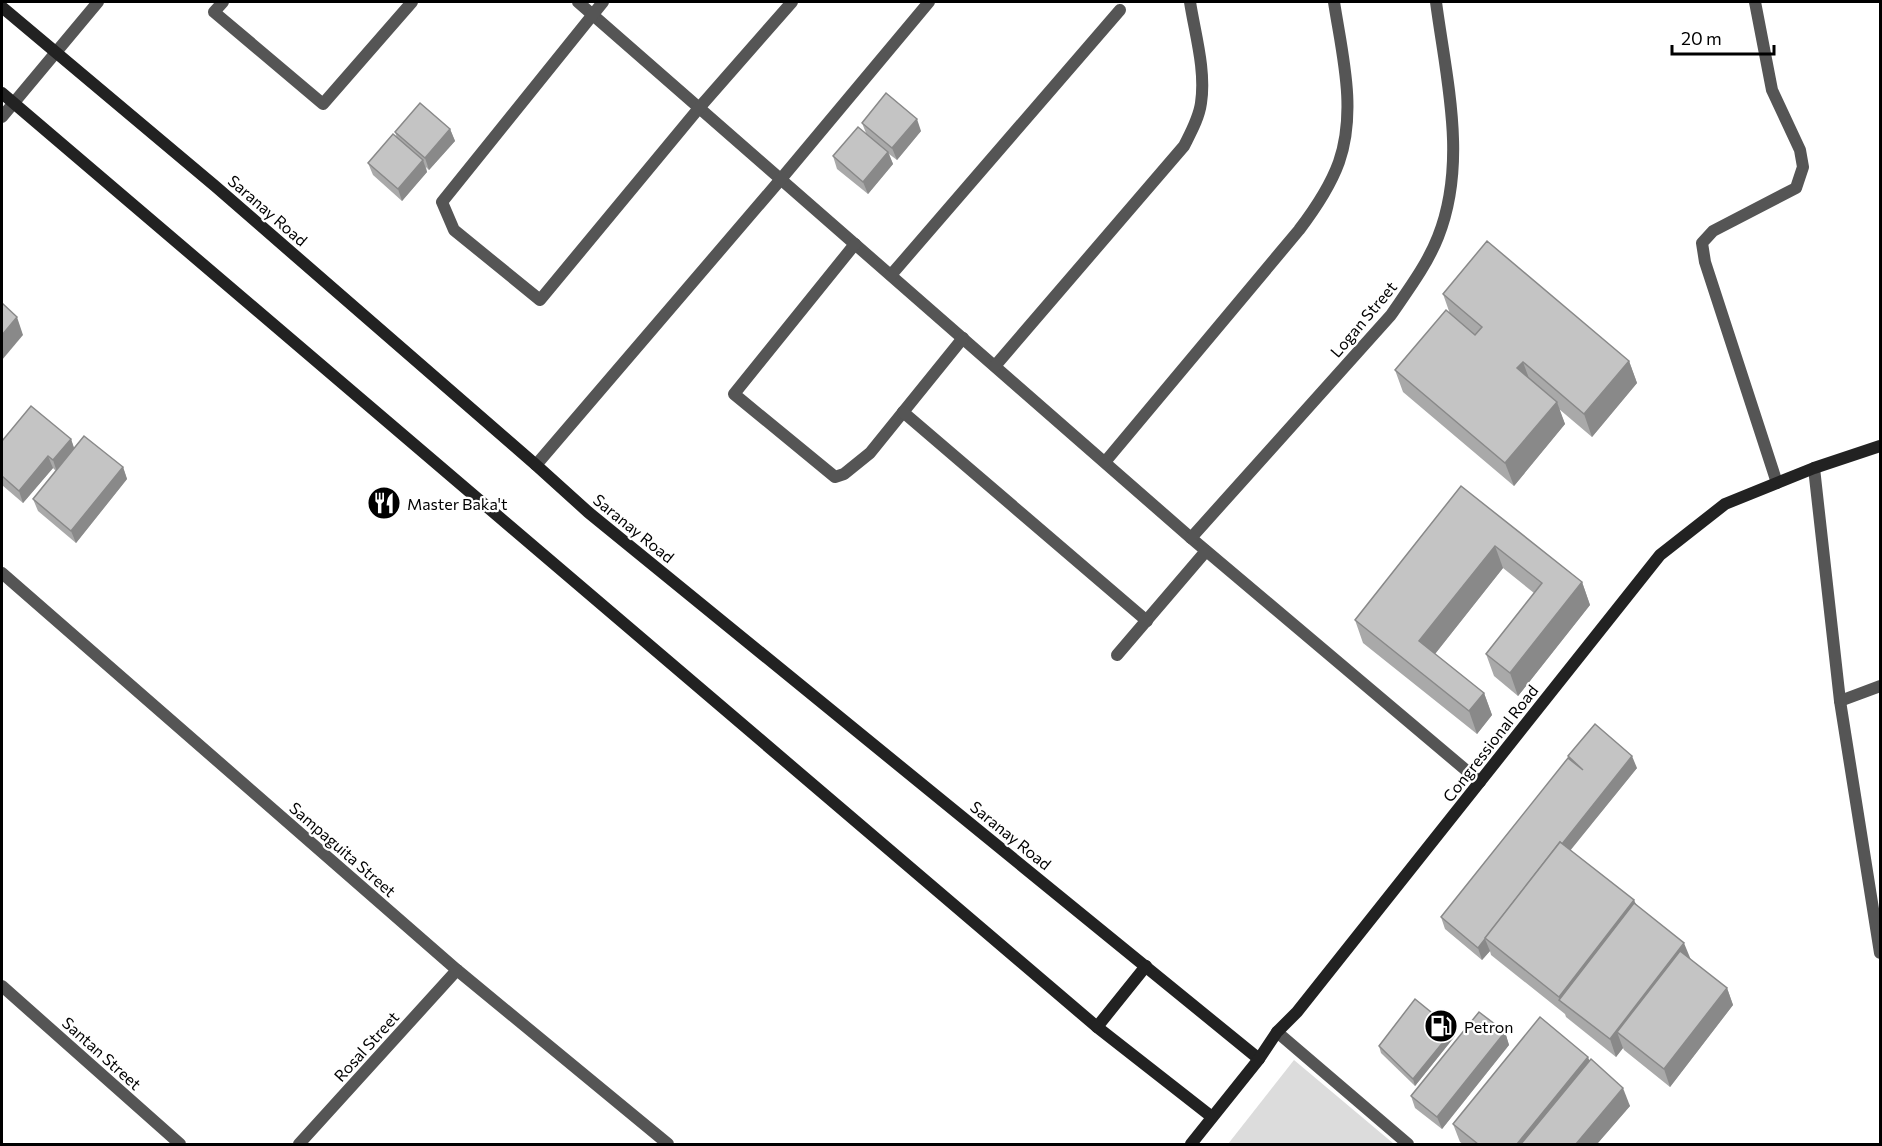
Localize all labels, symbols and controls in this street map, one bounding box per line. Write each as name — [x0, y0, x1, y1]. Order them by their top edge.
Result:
scale bar — [1672, 18, 1774, 56]
text: 20 m — [1681, 27, 1722, 49]
street label: Saranay Road — [225, 171, 311, 249]
street label: Logan Street — [1326, 277, 1400, 361]
restaurant icon: Master Baka't — [366, 485, 402, 521]
street label: Saranay Road — [590, 490, 678, 566]
place label: Master Baka't — [407, 494, 508, 513]
street label: Congressional Road — [1438, 681, 1542, 805]
street label: Saranay Road — [967, 797, 1055, 873]
street label: Sampaguita Street — [286, 798, 400, 901]
street label: Rosal Street — [330, 1007, 403, 1085]
fuel station icon: Petron — [1423, 1008, 1459, 1044]
street label: Santan Street — [59, 1013, 146, 1094]
place label: Petron — [1464, 1017, 1514, 1036]

